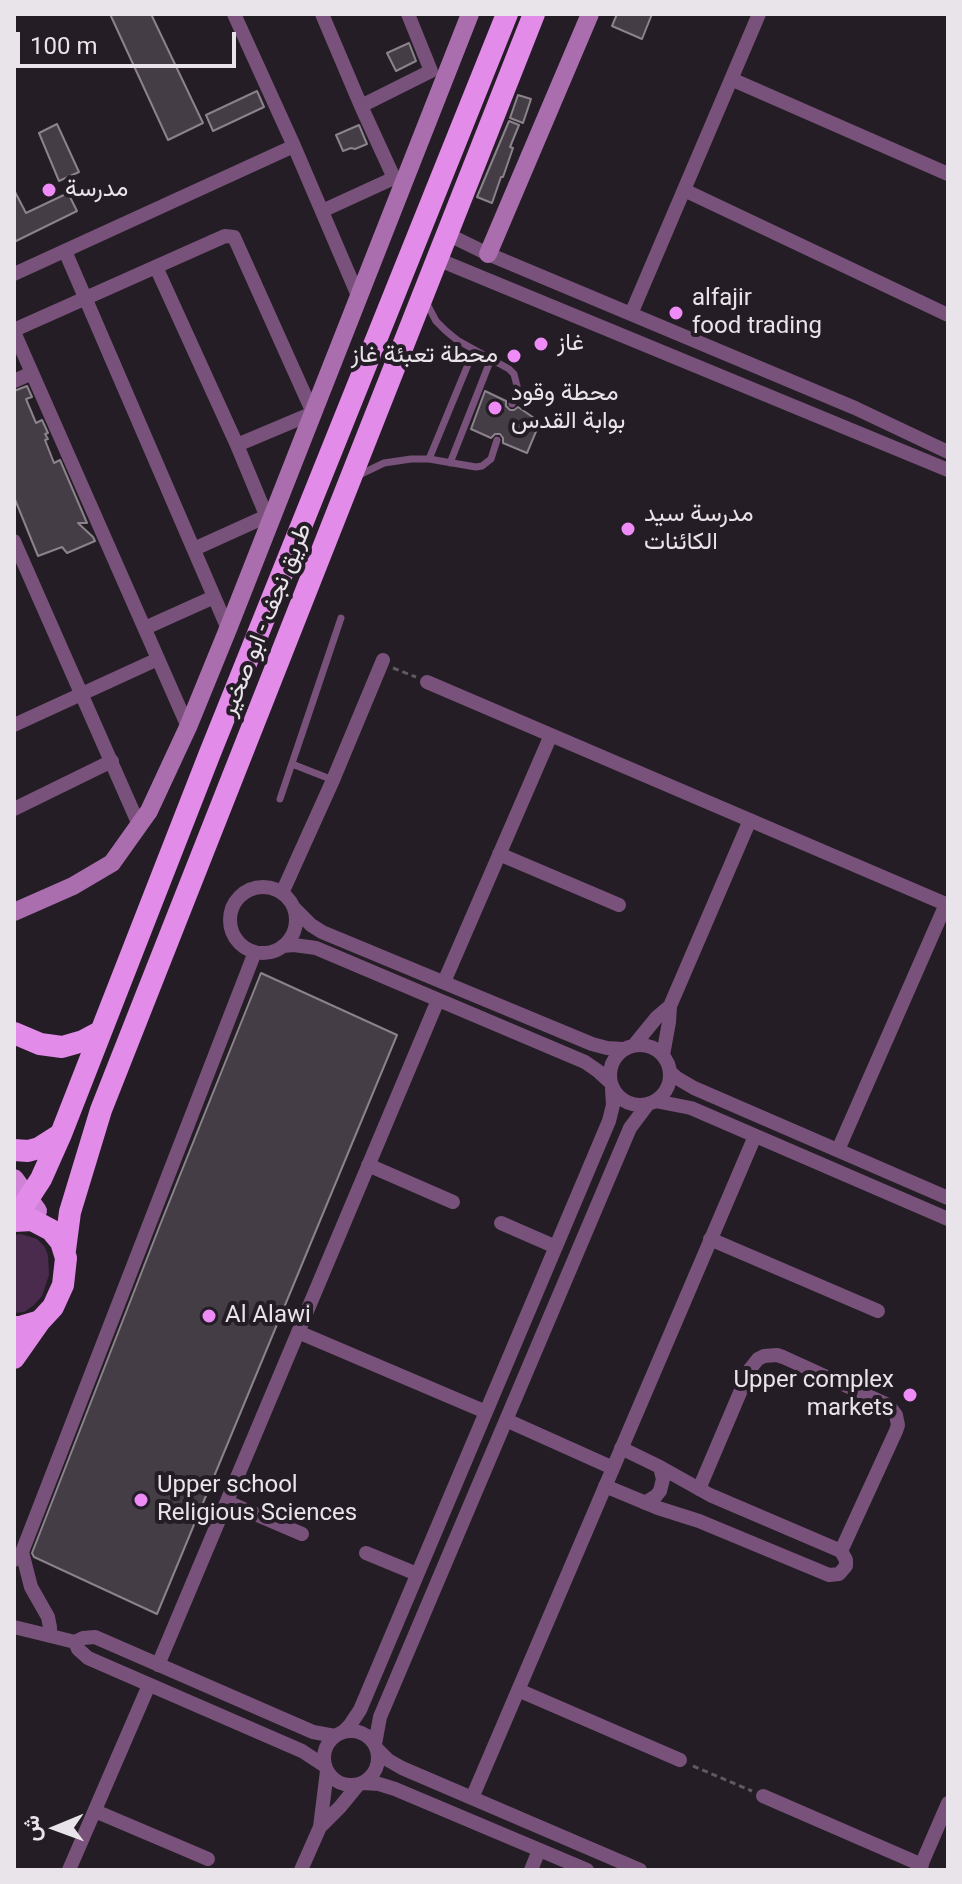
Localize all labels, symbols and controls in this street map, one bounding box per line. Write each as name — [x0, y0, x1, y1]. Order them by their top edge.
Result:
scale bar — [20, 16, 240, 66]
text: 100 m — [30, 32, 97, 60]
place label: مدرسة — [65, 176, 128, 204]
marker: مدرسة — [40, 181, 58, 199]
place label: alfajir food trading — [692, 285, 822, 341]
marker: alfajir food trading — [667, 304, 685, 322]
place label: غاز — [557, 330, 584, 358]
marker: غاز — [532, 335, 550, 353]
place label: محطة تعبئة غاز — [351, 342, 498, 370]
marker: محطة تعبئة غاز — [505, 347, 523, 365]
place label: محطة وقود بوابة القدس — [511, 380, 625, 436]
marker: محطة وقود بوابة القدس — [486, 399, 504, 417]
place label: مدرسة سيد الكائنات — [644, 501, 754, 557]
street label: طريق نجف - ابو صخير — [215, 519, 319, 721]
marker: مدرسة سيد الكائنات — [619, 520, 637, 538]
place label: Al Alawi — [225, 1302, 311, 1330]
marker: Al Alawi — [200, 1307, 218, 1325]
place label: Upper complex markets — [733, 1367, 894, 1423]
marker: Upper complex markets — [901, 1386, 919, 1404]
place label: Upper school Religious Sciences — [157, 1472, 357, 1528]
marker: Upper school Religious Sciences — [132, 1491, 150, 1509]
north arrow — [16, 1788, 96, 1868]
text: ش — [19, 1815, 44, 1842]

